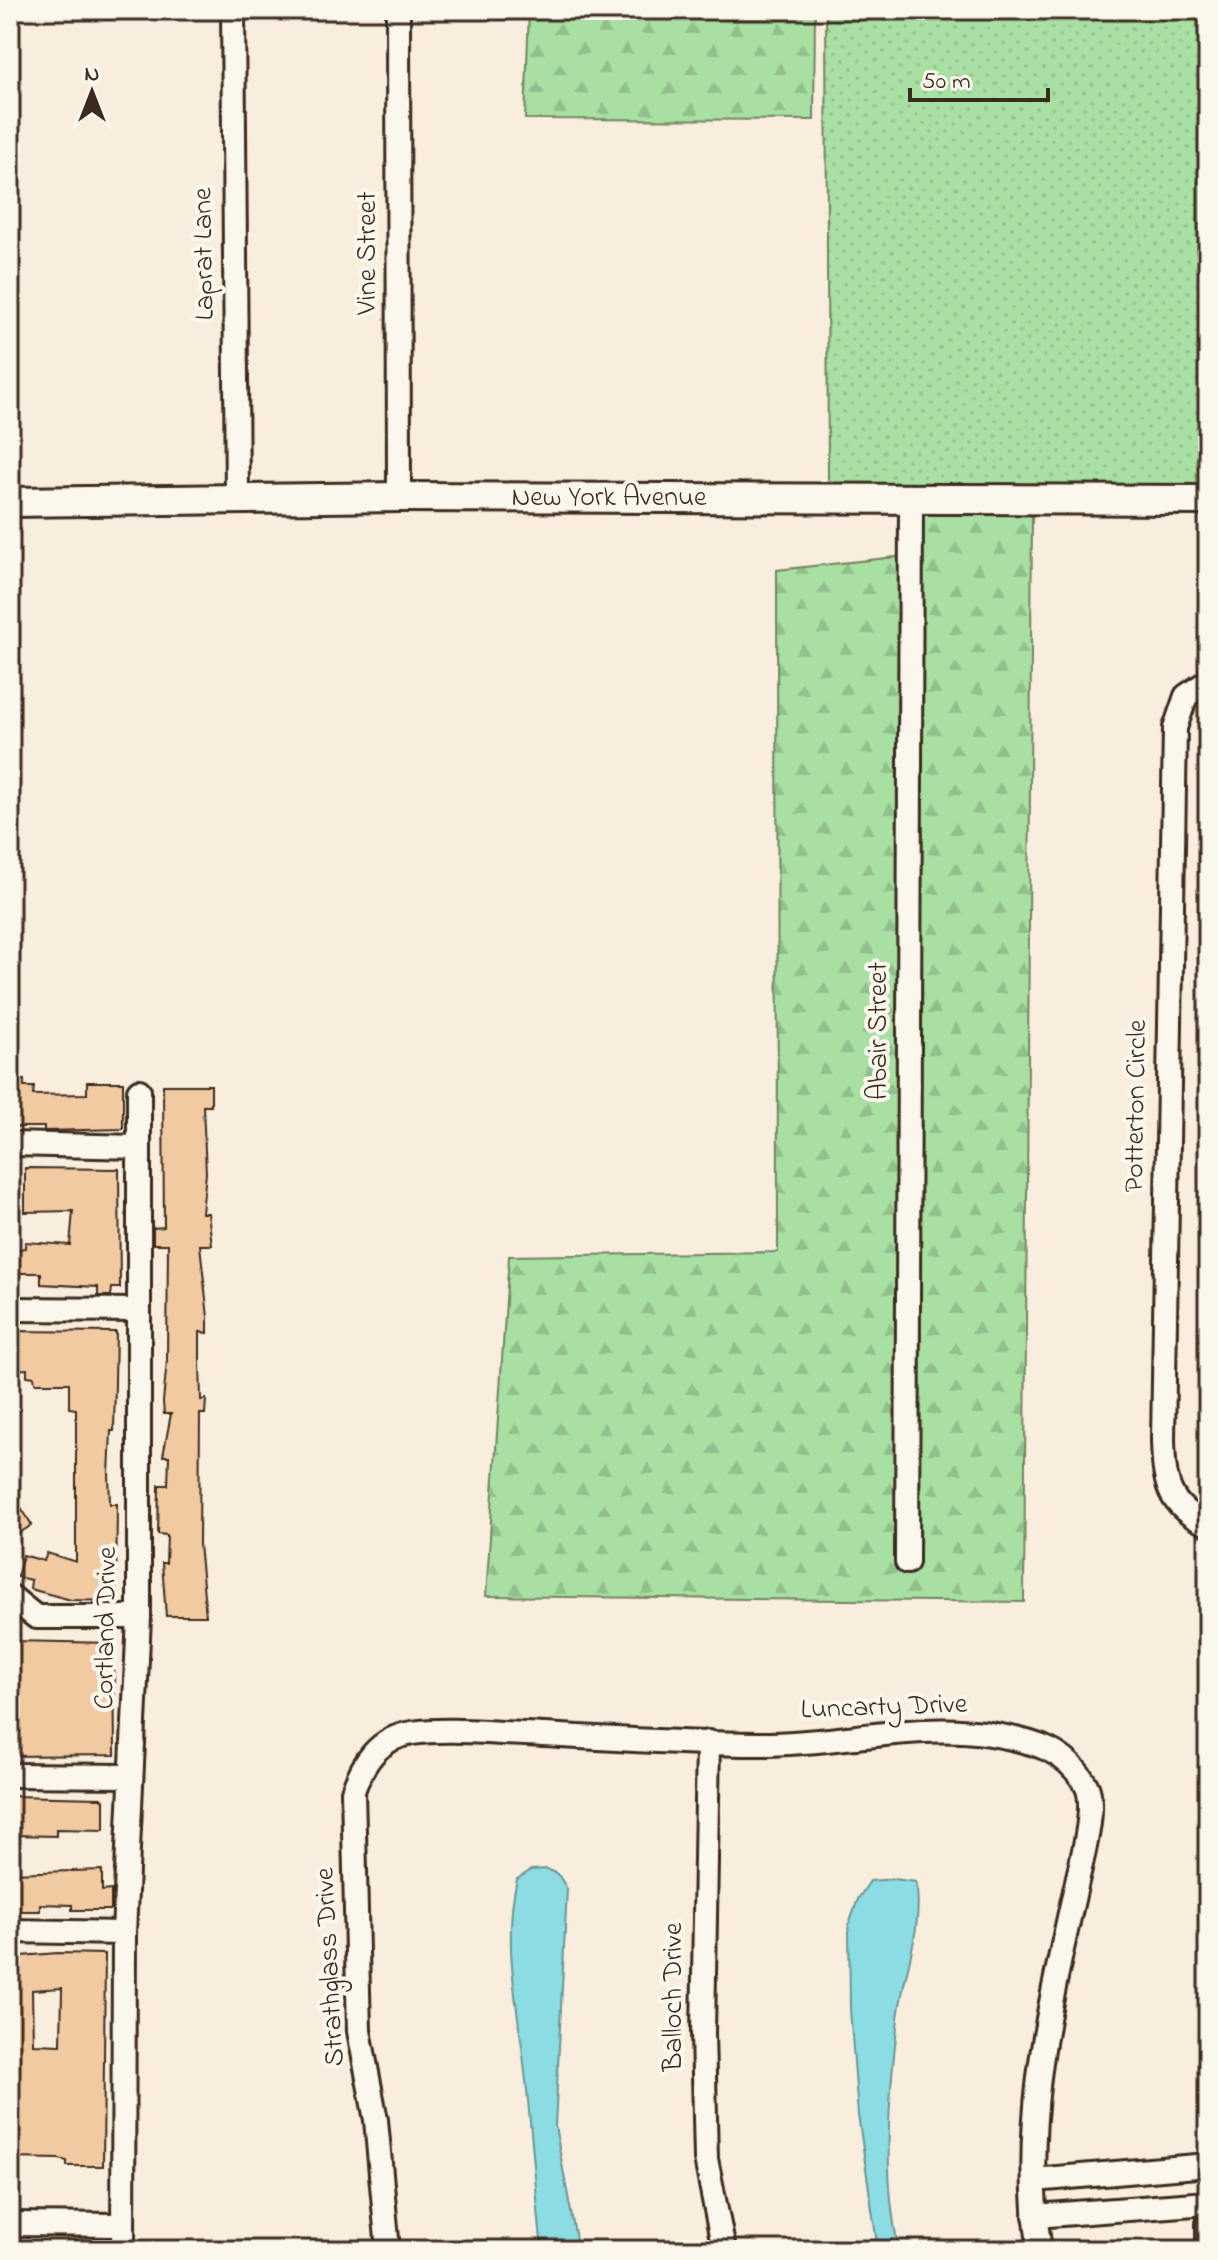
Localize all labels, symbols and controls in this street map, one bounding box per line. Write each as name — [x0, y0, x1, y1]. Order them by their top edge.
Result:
north arrow — [52, 52, 132, 132]
scale bar — [910, 52, 1048, 102]
text: N — [85, 59, 99, 91]
text: 50 m — [922, 65, 971, 100]
street label: Laprat Lane — [183, 187, 227, 321]
street label: Vine Street — [348, 191, 389, 316]
street label: New York Avenue — [511, 478, 707, 519]
street label: Abair Street — [859, 962, 900, 1100]
street label: Potterton Circle — [1115, 1019, 1159, 1193]
street label: Cortland Drive — [85, 1546, 129, 1710]
street label: Luncarty Drive — [800, 1685, 968, 1731]
street label: Strathglass Drive — [305, 1866, 357, 2068]
street label: Balloch Drive — [654, 1922, 695, 2073]

